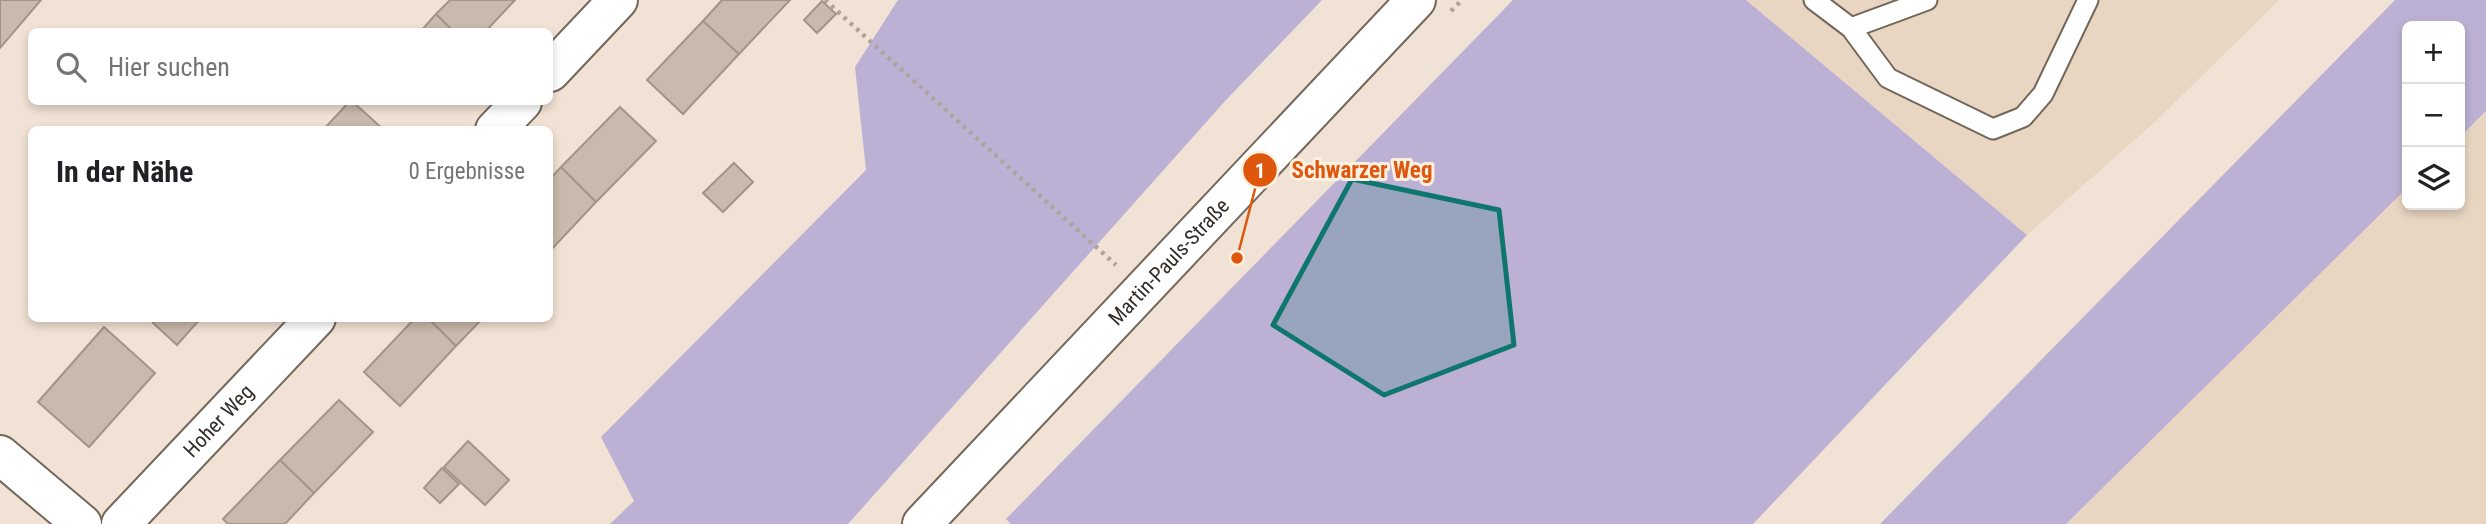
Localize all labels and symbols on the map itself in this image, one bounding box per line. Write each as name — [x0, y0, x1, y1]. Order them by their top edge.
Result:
callout: Schwarzer Weg — [1243, 148, 1447, 192]
text: Schwarzer Weg — [1292, 157, 1432, 184]
text: 1 — [1255, 159, 1265, 183]
street label: Martin-Pauls-Straße — [1104, 194, 1234, 330]
street label: Hoher Weg — [179, 380, 259, 462]

